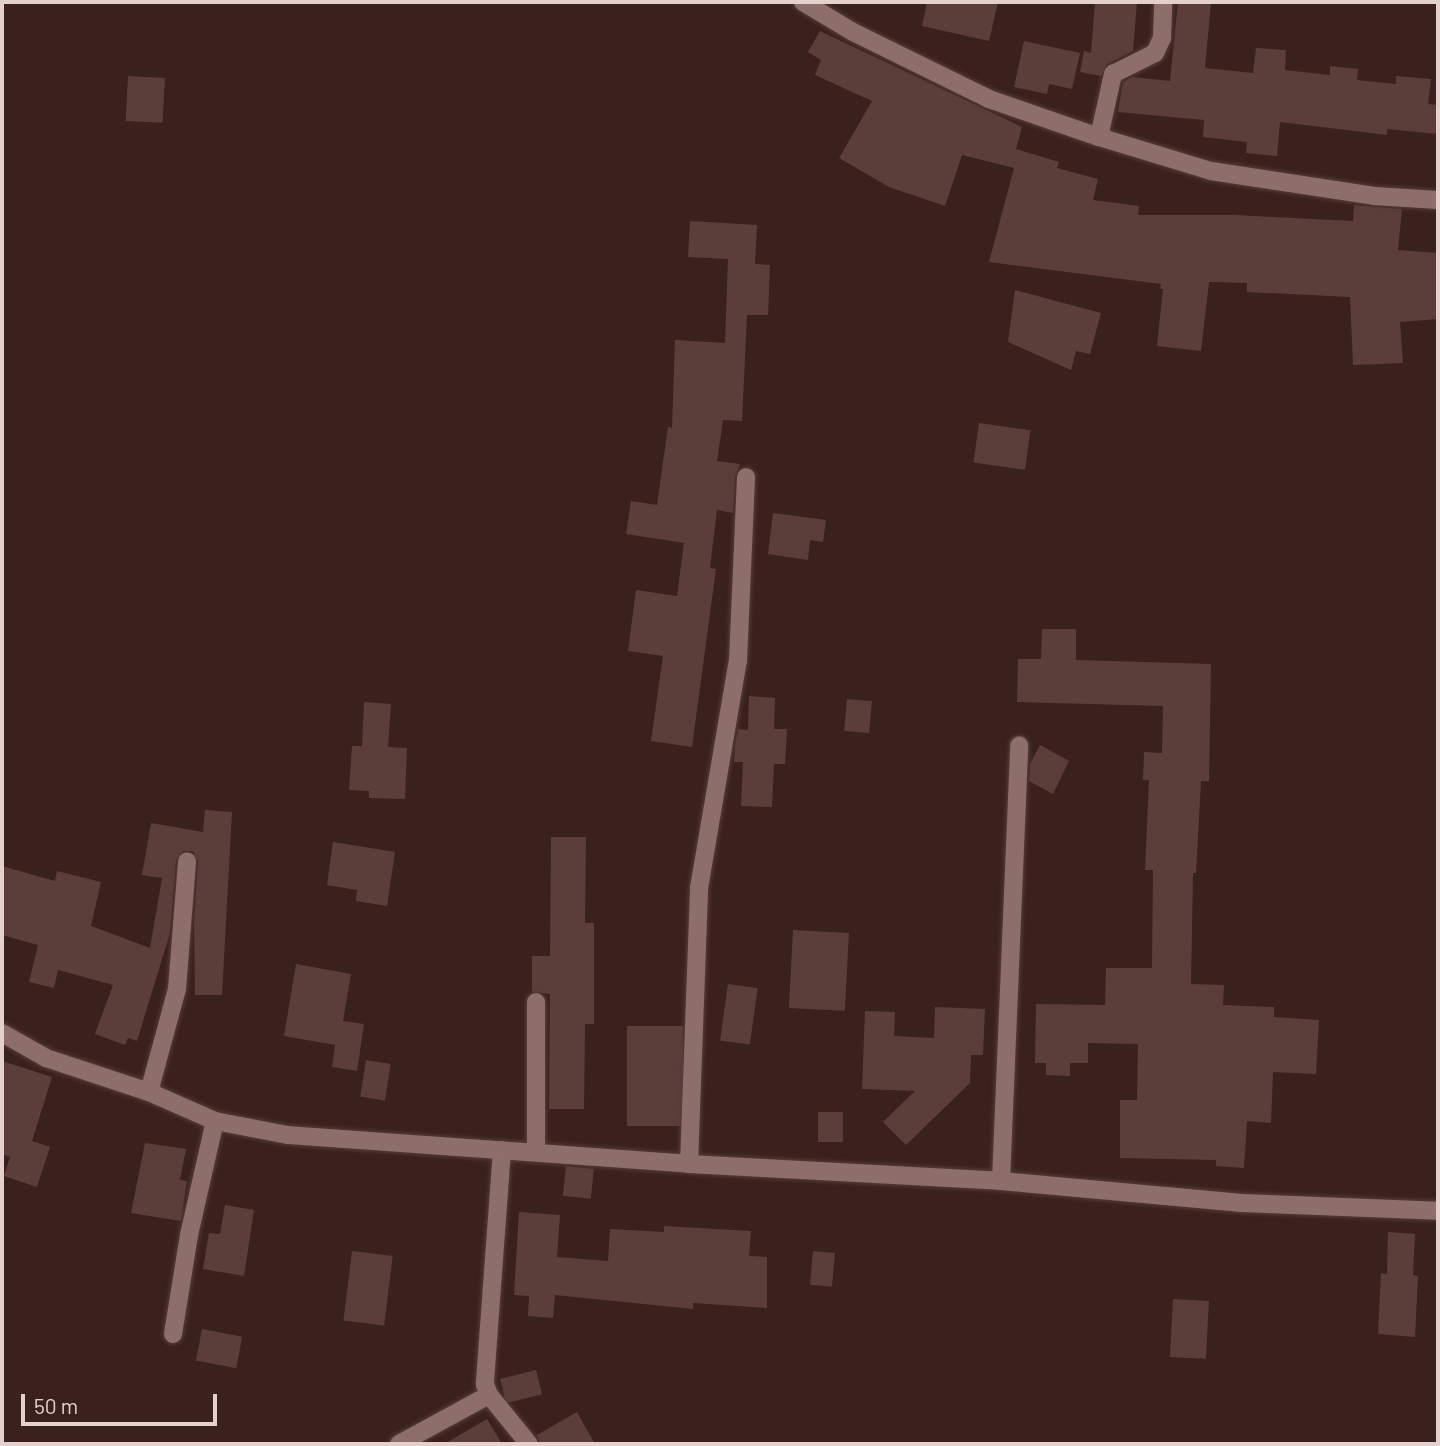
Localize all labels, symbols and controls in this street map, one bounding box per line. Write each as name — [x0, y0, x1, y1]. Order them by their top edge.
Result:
scale bar — [24, 1380, 220, 1424]
text: 50 m — [34, 1393, 78, 1418]

